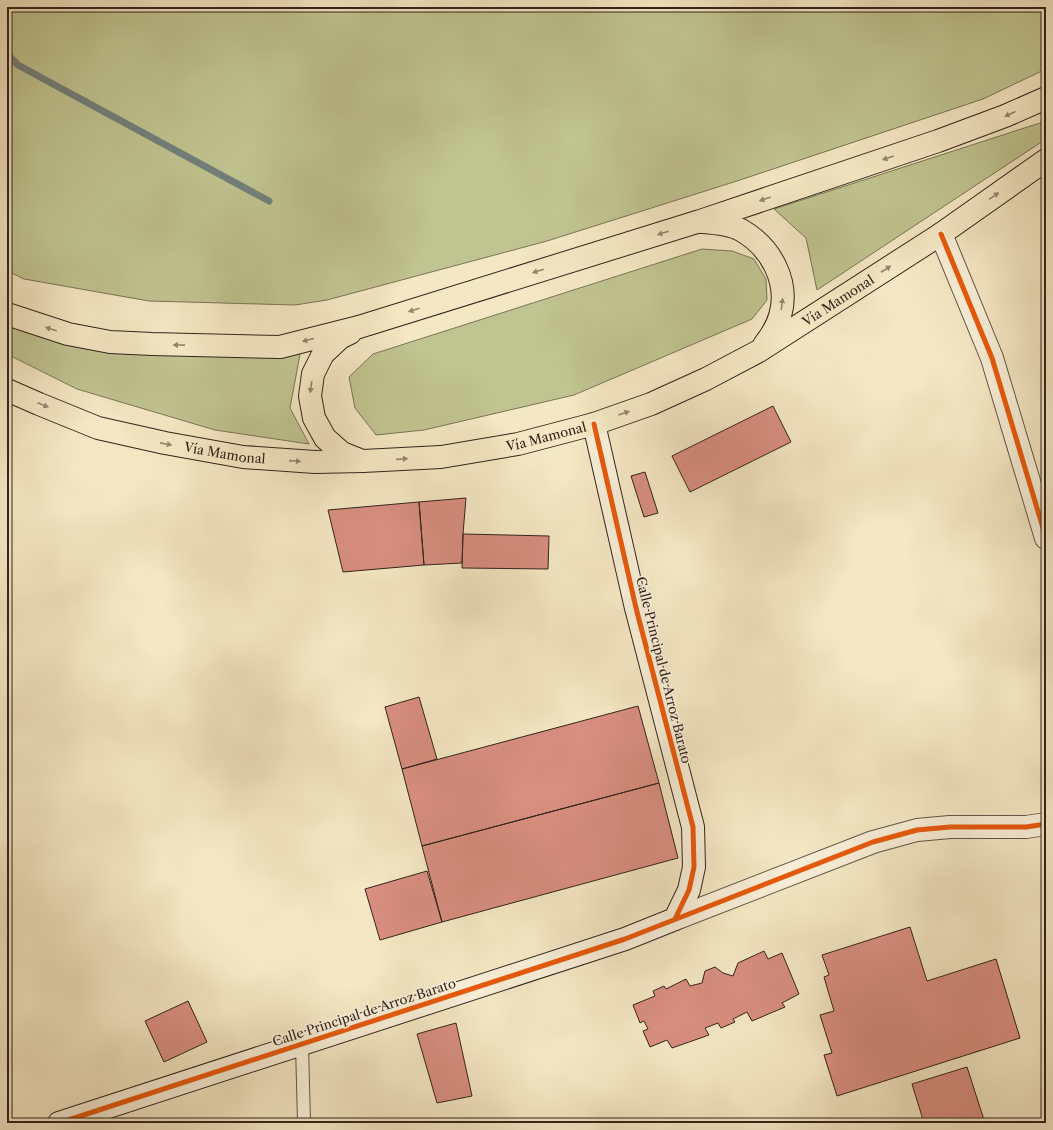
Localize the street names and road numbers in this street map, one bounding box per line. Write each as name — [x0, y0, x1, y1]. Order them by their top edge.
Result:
street label: Vía Mamonal — [798, 271, 877, 330]
street label: Vía Mamonal — [504, 418, 588, 454]
street label: Vía Mamonal — [182, 438, 266, 467]
street label: Calle Principal de Arroz Barato — [633, 575, 695, 765]
street label: Calle Principal de Arroz Barato — [270, 975, 458, 1049]

